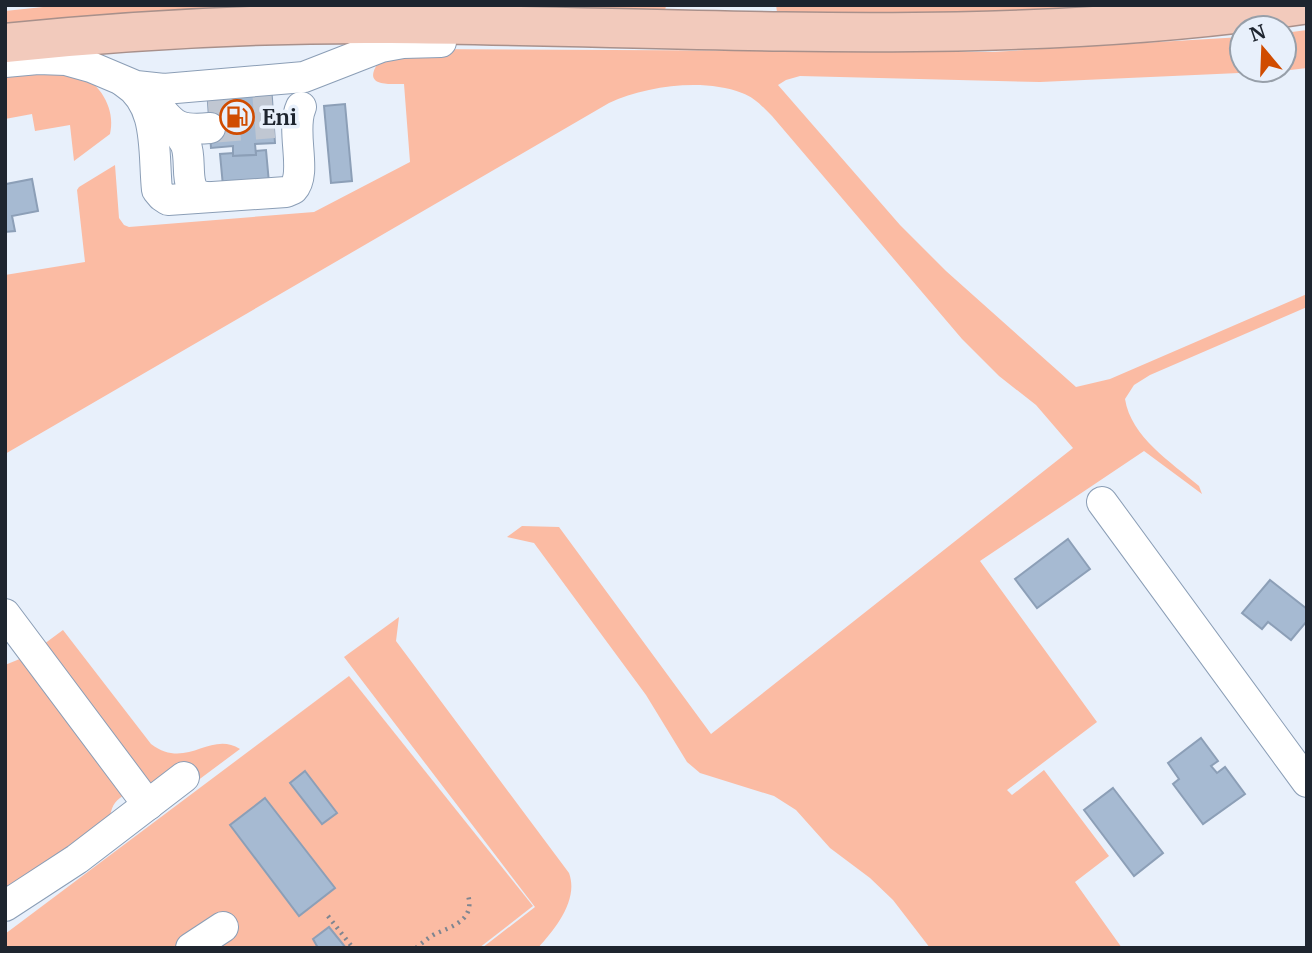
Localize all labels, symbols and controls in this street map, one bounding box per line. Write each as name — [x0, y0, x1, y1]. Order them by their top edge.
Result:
north arrow — [1228, 14, 1298, 84]
text: N — [1246, 19, 1268, 47]
fuel station icon: Eni — [218, 98, 256, 136]
place label: Eni — [262, 104, 297, 131]

